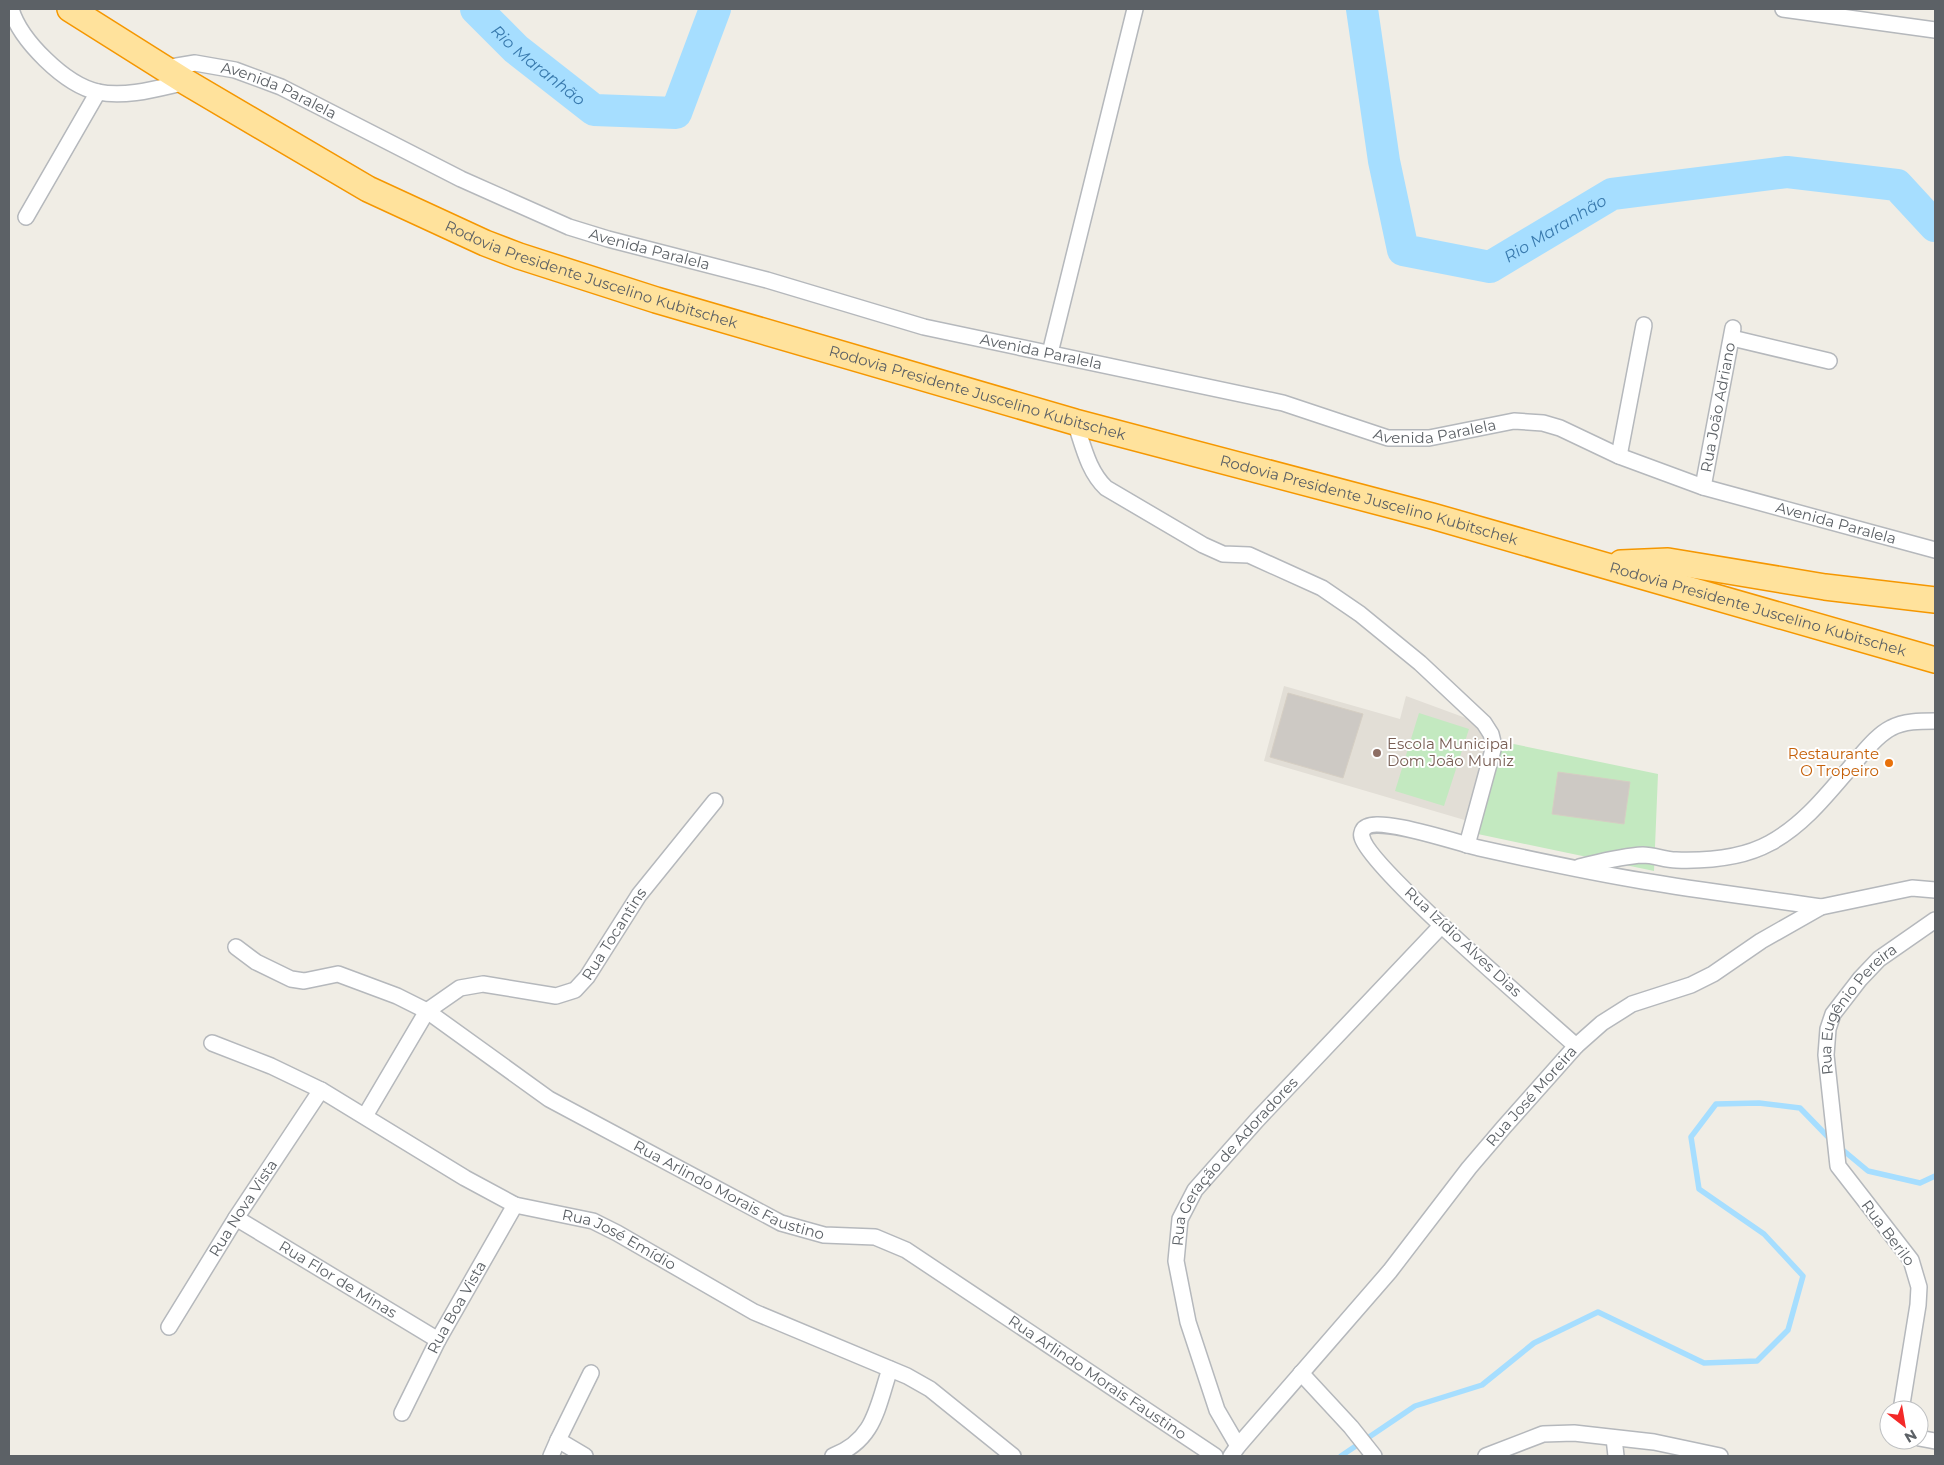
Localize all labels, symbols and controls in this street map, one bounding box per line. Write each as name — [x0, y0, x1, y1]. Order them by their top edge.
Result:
water label: Rio Maranhão — [487, 21, 589, 109]
street label: Avenida Paralela — [220, 58, 340, 123]
water label: Rio Maranhão — [1501, 191, 1610, 266]
street label: Rodovia Presidente Juscelino Kubitschek — [442, 216, 740, 332]
street label: Avenida Paralela — [587, 224, 712, 274]
street label: Avenida Paralela — [979, 329, 1104, 373]
street label: Rodovia Presidente Juscelino Kubitschek — [827, 341, 1128, 444]
street label: Rua João Adriano — [1696, 341, 1739, 474]
street label: Avenida Paralela — [1371, 415, 1498, 448]
street label: Rodovia Presidente Juscelino Kubitschek — [1218, 451, 1520, 549]
street label: Avenida Paralela — [1774, 497, 1898, 548]
street label: Rodovia Presidente Juscelino Kubitschek — [1608, 557, 1909, 660]
place label: Escola Municipal Dom João Muniz — [1387, 734, 1514, 770]
place label: Restaurante O Tropeiro — [1788, 744, 1879, 780]
marker: Escola Municipal Dom João Muniz — [1371, 747, 1383, 759]
marker: Restaurante O Tropeiro — [1883, 757, 1895, 769]
street label: Rua Izídio Alves Dias — [1401, 882, 1526, 1001]
street label: Rua Tocantins — [577, 883, 650, 984]
street label: Rua Eugênio Pereira — [1816, 939, 1900, 1076]
street label: Rua José Moreira — [1482, 1042, 1581, 1150]
street label: Rua Geração de Adoradores — [1167, 1073, 1302, 1247]
street label: Rua Arlindo Morais Faustino — [630, 1136, 827, 1244]
street label: Rua Nova Vista — [204, 1156, 281, 1260]
street label: Rua Berilo — [1858, 1196, 1919, 1269]
street label: Rua José Emídio — [561, 1205, 680, 1274]
street label: Rua Flor de Minas — [276, 1236, 401, 1322]
street label: Rua Boa Vista — [423, 1257, 490, 1357]
street label: Rua Arlindo Morais Faustino — [1005, 1311, 1190, 1443]
north arrow — [1879, 1400, 1929, 1450]
text: N — [1901, 1426, 1920, 1447]

